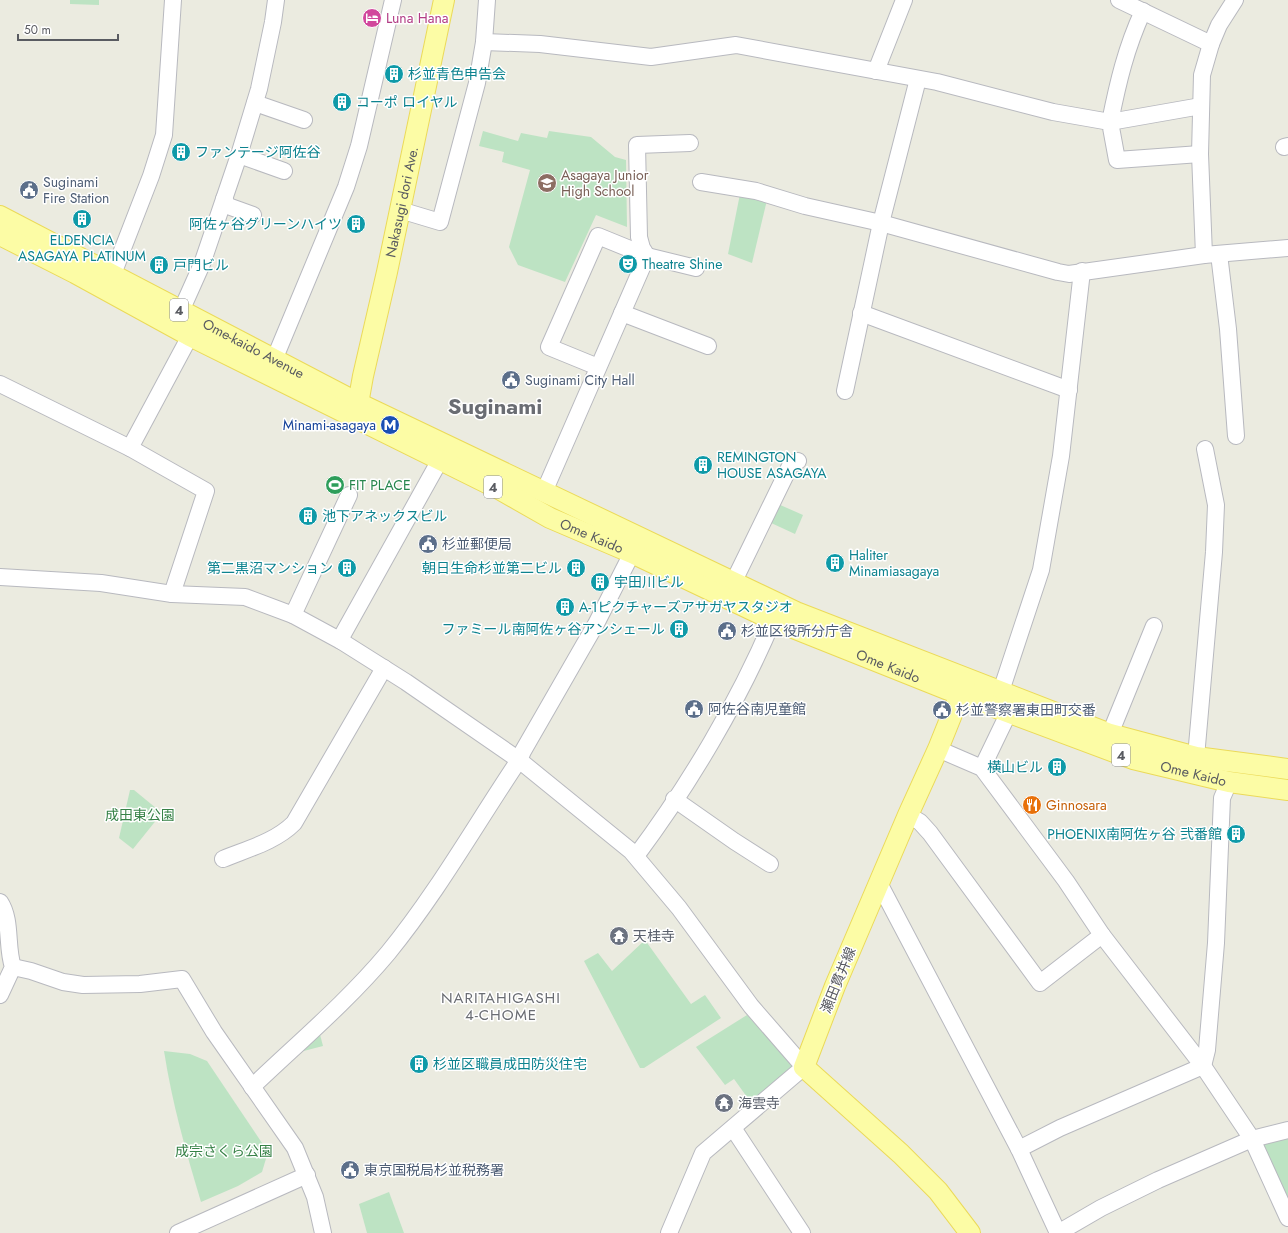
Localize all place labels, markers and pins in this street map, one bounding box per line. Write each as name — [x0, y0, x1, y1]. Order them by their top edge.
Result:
hotel icon: Luna Hana — [361, 7, 383, 29]
place label: Luna Hana — [386, 8, 448, 28]
building icon: 杉並青色申告会 — [383, 63, 405, 85]
place label: 杉並青色申告会 — [408, 64, 506, 84]
building icon: コーポ ロイヤル — [331, 91, 353, 113]
place label: コーポ ロイヤル — [356, 92, 458, 112]
building icon: ファンテージ阿佐谷 — [170, 141, 192, 163]
place label: ファンテージ阿佐谷 — [195, 142, 321, 162]
place label: Asagaya Junior High School — [561, 165, 649, 201]
place label: Suginami Fire Station — [43, 172, 109, 208]
school or university icon: Asagaya Junior High School — [536, 172, 558, 194]
public building icon: Suginami Fire Station — [18, 179, 40, 201]
building icon: ELDENCIA ASAGAYA PLATINUM — [71, 208, 93, 230]
building icon: 阿佐ヶ谷グリーンハイツ — [345, 213, 367, 235]
place label: 阿佐ヶ谷グリーンハイツ — [189, 214, 342, 234]
place label: ELDENCIA ASAGAYA PLATINUM — [18, 230, 146, 266]
theatre icon: Theatre Shine — [617, 253, 639, 275]
building icon: 戸門ビル — [148, 254, 170, 276]
place label: Theatre Shine — [642, 254, 722, 274]
place label: 戸門ビル — [173, 255, 229, 275]
public building icon: Suginami City Hall — [500, 369, 522, 391]
place label: Suginami City Hall — [525, 370, 635, 390]
metro station icon: Minami-asagaya — [379, 414, 401, 436]
place label: Minami-asagaya — [283, 415, 376, 435]
place label: REMINGTON HOUSE ASAGAYA — [717, 447, 827, 483]
building icon: REMINGTON HOUSE ASAGAYA — [692, 454, 714, 476]
sports icon: FIT PLACE — [324, 474, 346, 496]
place label: FIT PLACE — [349, 475, 411, 495]
building icon: 池下アネックスビル — [297, 505, 319, 527]
place label: 池下アネックスビル — [322, 506, 448, 526]
public building icon: 杉並郵便局 — [417, 533, 439, 555]
place label: 杉並郵便局 — [442, 534, 512, 554]
place label: Haliter Minamiasagaya — [849, 545, 939, 581]
building icon: Haliter Minamiasagaya — [824, 552, 846, 574]
building icon: 第二黒沼マンション — [336, 557, 358, 579]
building icon: 朝日生命杉並第二ビル — [565, 557, 587, 579]
place label: 第二黒沼マンション — [207, 558, 333, 578]
place label: 朝日生命杉並第二ビル — [422, 558, 562, 578]
building icon: 宇田川ビル — [589, 571, 611, 593]
place label: 宇田川ビル — [614, 572, 684, 592]
building icon: A-1ピクチャーズアサガヤスタジオ — [554, 596, 576, 618]
place label: A-1ピクチャーズアサガヤスタジオ — [579, 597, 793, 617]
building icon: ファミール南阿佐ヶ谷アンシェール — [668, 618, 690, 640]
place label: ファミール南阿佐ヶ谷アンシェール — [442, 619, 665, 639]
public building icon: 杉並区役所分庁舎 — [716, 620, 738, 642]
place label: 杉並区役所分庁舎 — [741, 621, 853, 641]
public building icon: 阿佐谷南児童館 — [683, 698, 705, 720]
place label: 阿佐谷南児童館 — [708, 699, 806, 719]
public building icon: 杉並警察署東田町交番 — [931, 699, 953, 721]
place label: 杉並警察署東田町交番 — [956, 700, 1096, 720]
building icon: 横山ビル — [1046, 756, 1068, 778]
place label: 横山ビル — [987, 757, 1043, 777]
restaurant icon: Ginnosara — [1021, 794, 1043, 816]
place label: Ginnosara — [1046, 795, 1107, 815]
building icon: PHOENIX南阿佐ヶ谷 弐番館 — [1225, 823, 1247, 845]
place label: PHOENIX南阿佐ヶ谷 弐番館 — [1047, 824, 1222, 844]
temple icon: 天桂寺 — [608, 925, 630, 947]
place label: 天桂寺 — [633, 926, 675, 946]
building icon: 杉並区職員成田防災住宅 — [408, 1053, 430, 1075]
place label: 杉並区職員成田防災住宅 — [433, 1054, 587, 1074]
temple icon: 海雲寺 — [713, 1092, 735, 1114]
place label: 海雲寺 — [738, 1093, 780, 1113]
public building icon: 東京国税局杉並税務署 — [339, 1159, 361, 1181]
place label: 東京国税局杉並税務署 — [364, 1160, 504, 1180]

